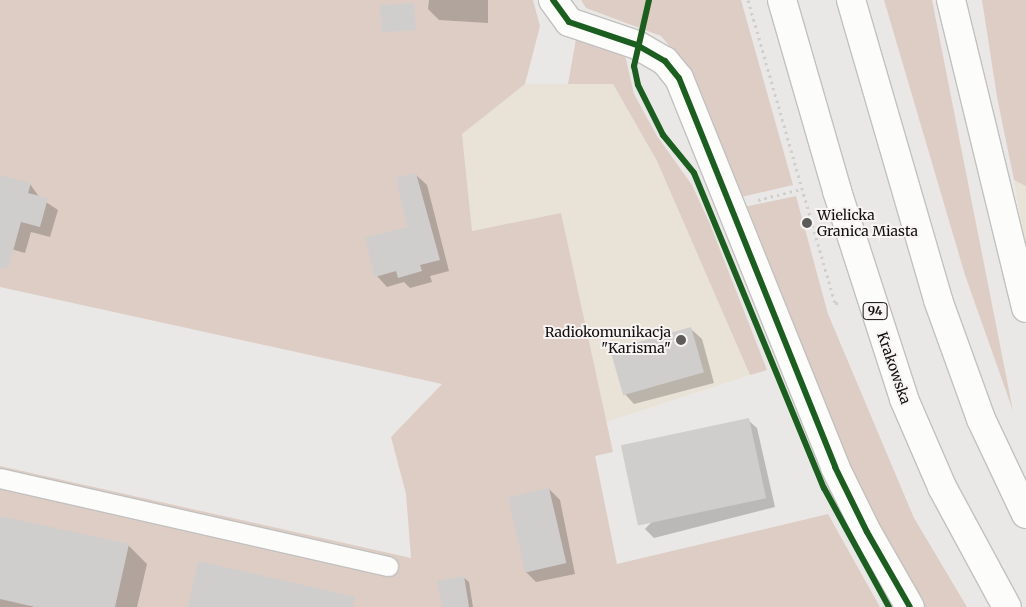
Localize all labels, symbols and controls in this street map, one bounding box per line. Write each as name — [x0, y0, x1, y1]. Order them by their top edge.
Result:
place label: Wielicka Granica Miasta — [817, 207, 918, 240]
marker: Wielicka Granica Miasta — [801, 217, 813, 229]
road number: 94 — [862, 302, 888, 321]
place label: Radiokomunikacja "Karisma" — [545, 324, 671, 357]
street label: Krakowska — [874, 330, 914, 406]
marker: Radiokomunikacja "Karisma" — [675, 334, 687, 346]

